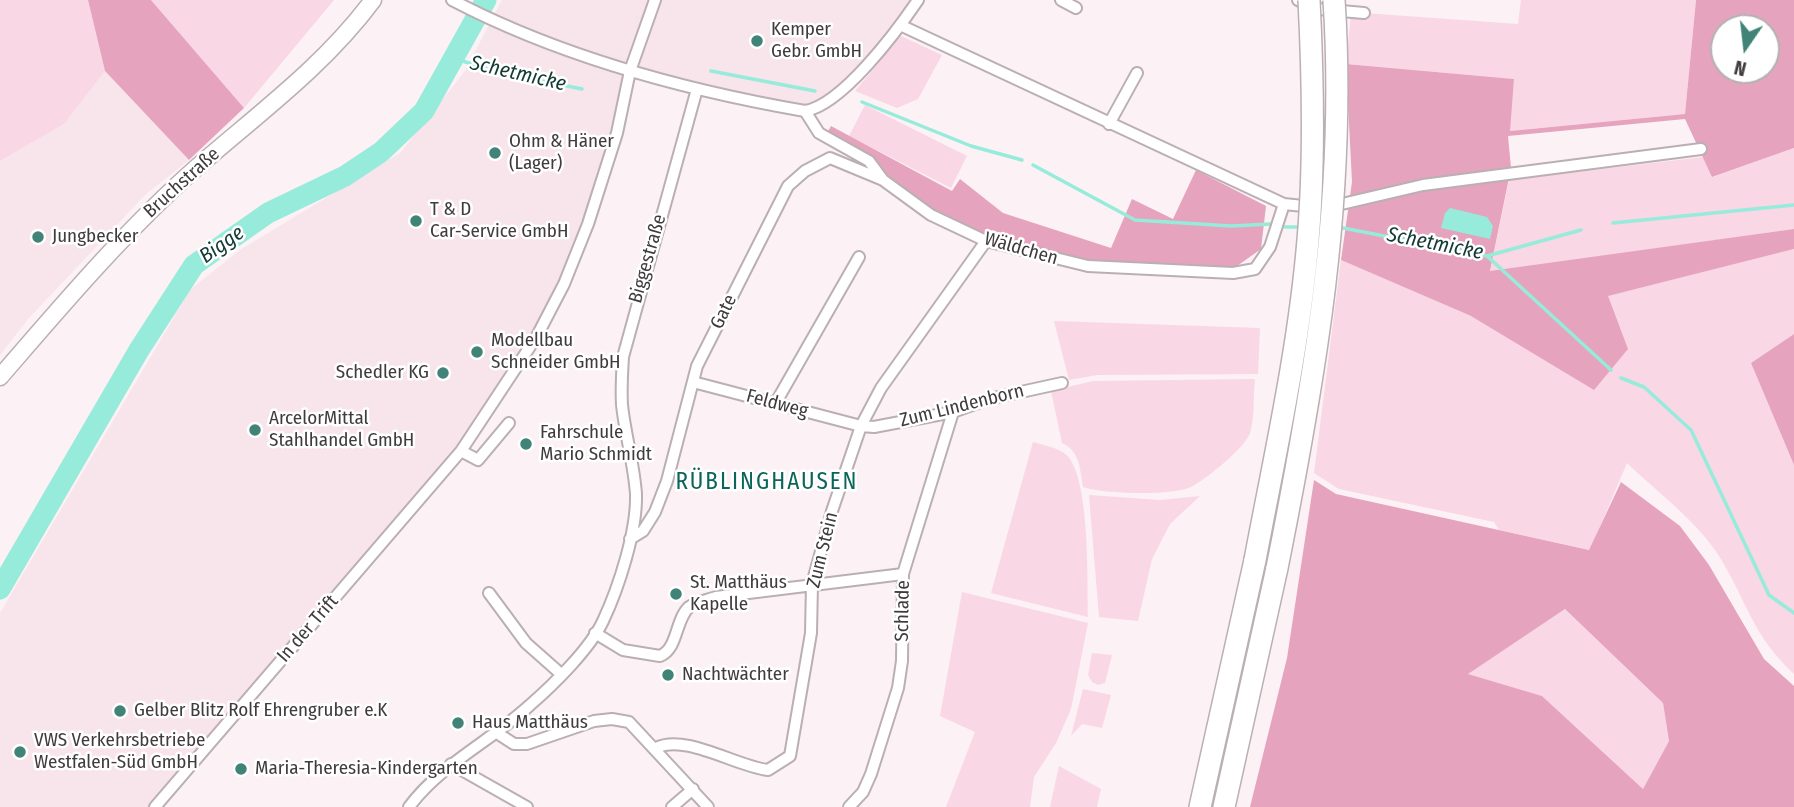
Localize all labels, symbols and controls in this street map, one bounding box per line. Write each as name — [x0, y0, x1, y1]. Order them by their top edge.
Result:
north arrow — [1710, 14, 1780, 84]
place label: Kemper Gebr. GmbH — [771, 19, 862, 63]
marker: Kemper Gebr. GmbH — [749, 33, 765, 49]
water label: Schetmicke — [468, 51, 568, 97]
text: N — [1732, 55, 1749, 80]
place label: Ohm & Häner (Lager) — [509, 131, 614, 175]
street label: Bruchstraße — [139, 143, 225, 223]
marker: Ohm & Häner (Lager) — [487, 145, 503, 161]
place label: T & D Car-Service GmbH — [430, 199, 568, 243]
street label: Biggestraße — [624, 212, 672, 306]
marker: T & D Car-Service GmbH — [408, 213, 424, 229]
water label: Bigge — [195, 221, 249, 269]
water label: Schetmicke — [1385, 222, 1485, 266]
place label: Jungbecker — [52, 226, 138, 248]
street label: Wäldchen — [982, 228, 1060, 270]
marker: Jungbecker — [30, 229, 46, 245]
street label: Gate — [706, 291, 742, 333]
place label: Modellbau Schneider GmbH — [491, 330, 621, 374]
marker: Modellbau Schneider GmbH — [469, 344, 485, 360]
place label: Schedler KG — [336, 362, 429, 384]
marker: Schedler KG — [435, 365, 451, 381]
street label: Zum Lindenborn — [898, 380, 1026, 432]
street label: Feldweg — [744, 385, 810, 423]
place label: ArcelorMittal Stahlhandel GmbH — [269, 408, 414, 452]
marker: ArcelorMittal Stahlhandel GmbH — [247, 422, 263, 438]
place label: Fahrschule Mario Schmidt — [540, 422, 652, 466]
marker: Fahrschule Mario Schmidt — [518, 436, 534, 452]
district label: RÜBLINGHAUSEN — [677, 469, 857, 497]
street label: Zum Stein — [803, 510, 843, 590]
place label: St. Matthäus Kapelle — [690, 572, 787, 616]
street label: Schlade — [891, 580, 915, 642]
marker: St. Matthäus Kapelle — [668, 586, 684, 602]
street label: In der Trift — [273, 591, 343, 667]
place label: Nachtwächter — [682, 664, 789, 686]
marker: Nachtwächter — [660, 667, 676, 683]
place label: Gelber Blitz Rolf Ehrengruber e.K — [134, 700, 387, 722]
marker: Gelber Blitz Rolf Ehrengruber e.K — [112, 703, 128, 719]
place label: Haus Matthäus — [472, 712, 588, 734]
marker: Haus Matthäus — [450, 715, 466, 731]
place label: VWS Verkehrsbetriebe Westfalen-Süd GmbH — [34, 730, 205, 774]
marker: VWS Verkehrsbetriebe Westfalen-Süd GmbH — [12, 744, 28, 760]
place label: Maria-Theresia-Kindergarten — [255, 758, 478, 780]
marker: Maria-Theresia-Kindergarten — [233, 761, 249, 777]

